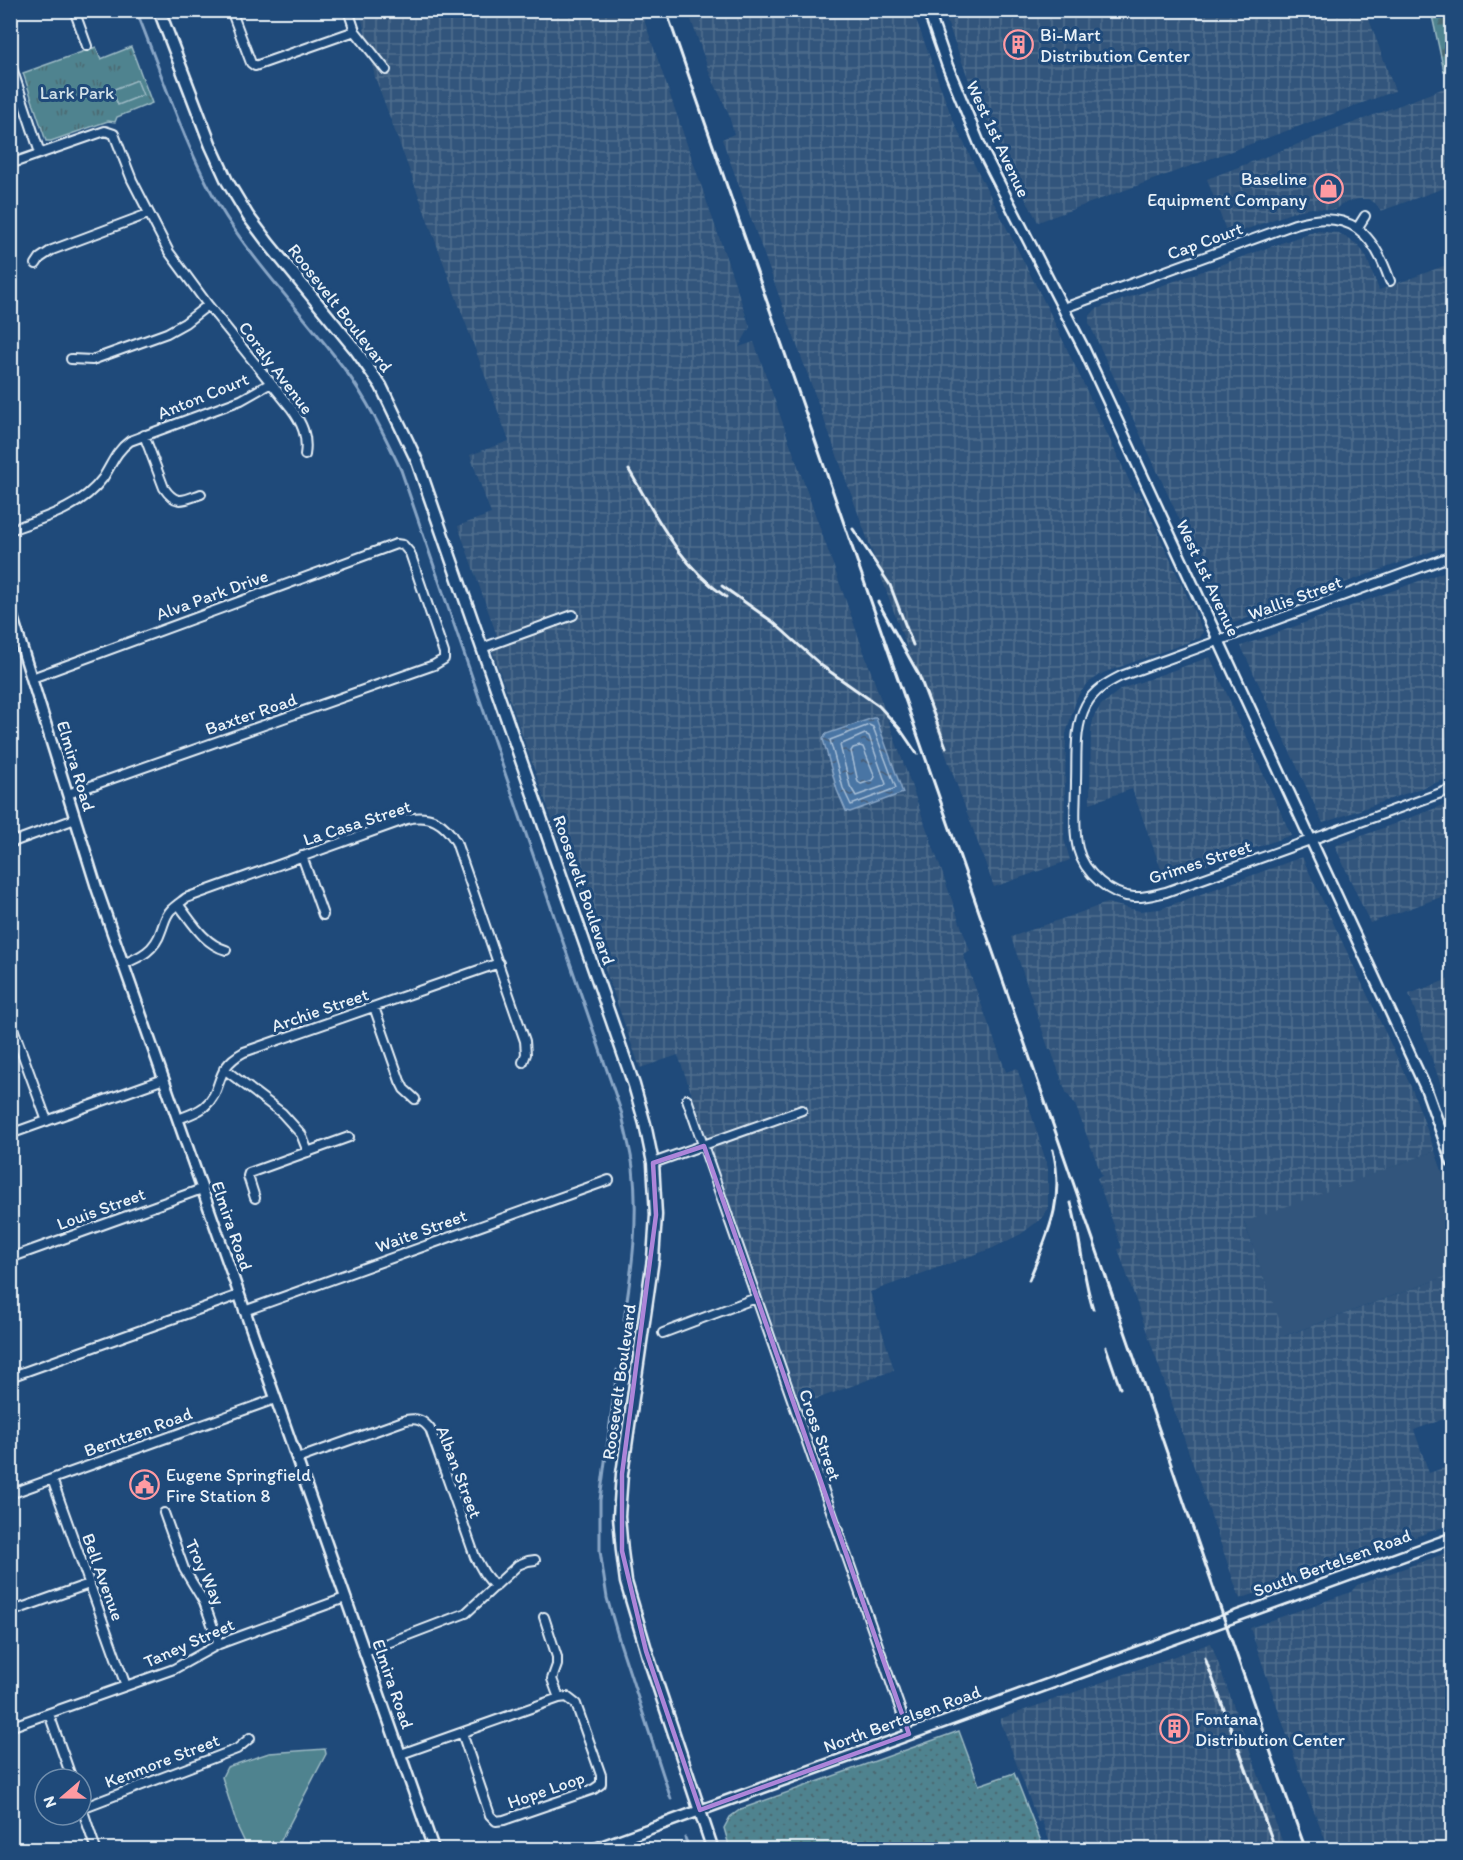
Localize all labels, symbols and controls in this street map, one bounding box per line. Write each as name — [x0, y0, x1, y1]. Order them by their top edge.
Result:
place label: Bi-Mart Distribution Center — [1040, 24, 1191, 67]
building icon: Bi-Mart Distribution Center — [1003, 29, 1035, 61]
street label: West 1st Avenue — [961, 77, 1035, 201]
park label: Lark Park — [40, 82, 115, 104]
place label: Baseline Equipment Company — [1147, 168, 1307, 211]
shop icon: Baseline Equipment Company — [1312, 173, 1344, 205]
street label: Cap Court — [1164, 217, 1246, 265]
street label: Roosevelt Boulevard — [283, 239, 397, 377]
street label: Coraly Avenue — [234, 317, 318, 419]
street label: Anton Court — [154, 368, 252, 424]
street label: West 1st Avenue — [1171, 516, 1245, 640]
street label: Alva Park Drive — [153, 565, 271, 625]
street label: Wallis Street — [1245, 571, 1345, 625]
street label: Baxter Road — [202, 688, 300, 740]
street label: Elmira Road — [52, 718, 100, 814]
street label: La Casa Street — [300, 795, 414, 851]
street label: Roosevelt Boulevard — [548, 812, 620, 968]
street label: Grimes Street — [1146, 835, 1255, 889]
street label: Archie Street — [269, 983, 372, 1037]
street label: Elmira Road — [206, 1178, 258, 1274]
street label: Louis Street — [54, 1183, 149, 1235]
street label: Waite Street — [372, 1204, 470, 1258]
street label: Roosevelt Boulevard — [597, 1302, 641, 1461]
street label: Cross Street — [794, 1386, 846, 1484]
street label: Berntzen Road — [81, 1402, 195, 1462]
street label: Alban Street — [431, 1423, 487, 1522]
place label: Eugene Springfield Fire Station 8 — [166, 1464, 311, 1507]
public building icon: Eugene Springfield Fire Station 8 — [129, 1469, 161, 1501]
street label: South Bertelsen Road — [1250, 1524, 1414, 1602]
street label: Bell Avenue — [77, 1530, 129, 1624]
street label: Troy Way — [180, 1535, 230, 1609]
street label: Taney Street — [140, 1613, 238, 1673]
street label: Elmira Road — [367, 1636, 419, 1732]
street label: North Bertelsen Road — [820, 1680, 984, 1758]
place label: Fontana Distribution Center — [1195, 1708, 1346, 1751]
building icon: Fontana Distribution Center — [1158, 1713, 1190, 1745]
street label: Kenmore Street — [101, 1729, 223, 1793]
north arrow — [33, 1767, 93, 1827]
street label: Hope Loop — [505, 1767, 588, 1813]
text: N — [39, 1794, 60, 1810]

